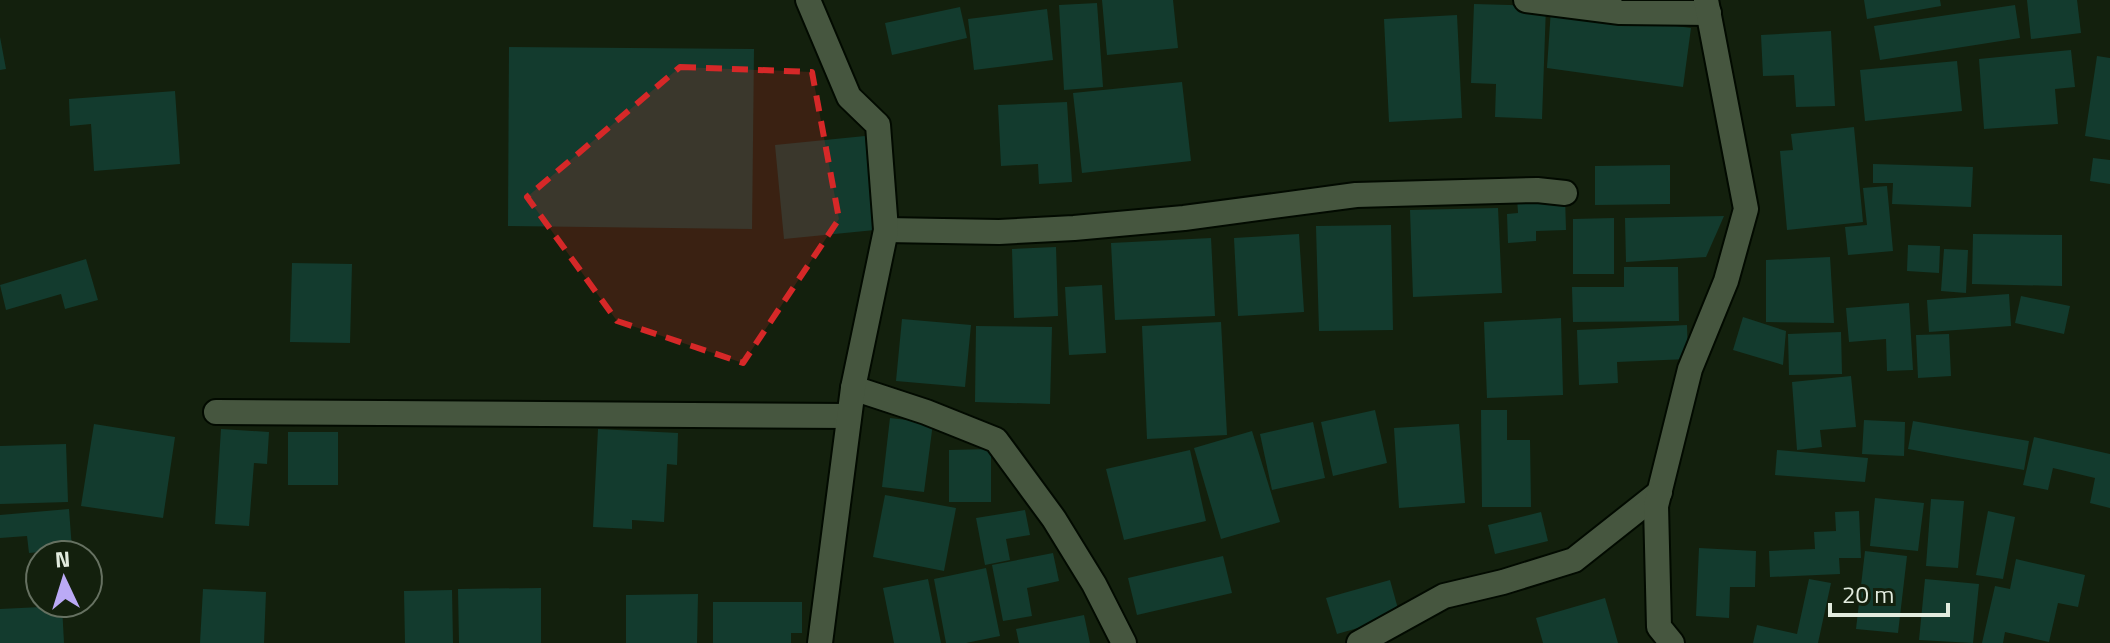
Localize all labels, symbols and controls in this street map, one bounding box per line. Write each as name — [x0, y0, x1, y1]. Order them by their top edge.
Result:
north arrow — [24, 539, 104, 619]
text: N — [54, 542, 71, 577]
scale bar — [1830, 567, 1948, 617]
text: 20 m — [1842, 576, 1894, 612]

